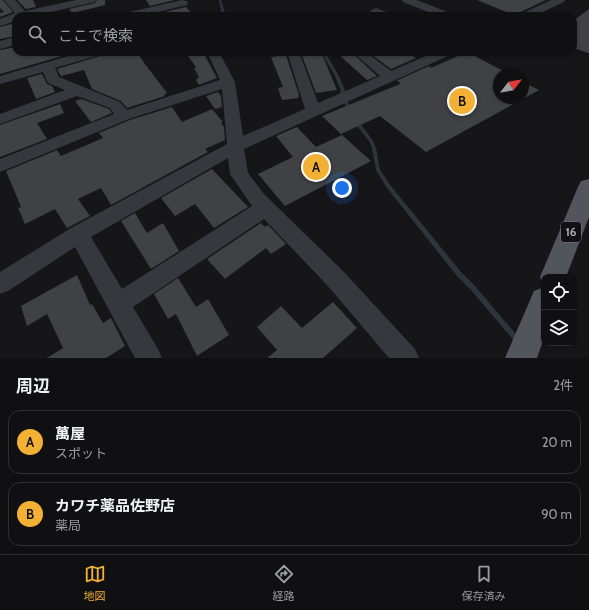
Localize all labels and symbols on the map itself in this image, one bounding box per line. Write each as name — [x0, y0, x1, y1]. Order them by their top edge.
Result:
north arrow — [493, 68, 529, 104]
pin: B — [449, 86, 475, 116]
pin: A — [303, 152, 329, 182]
your location — [332, 178, 352, 198]
road number: 16 — [561, 222, 581, 242]

